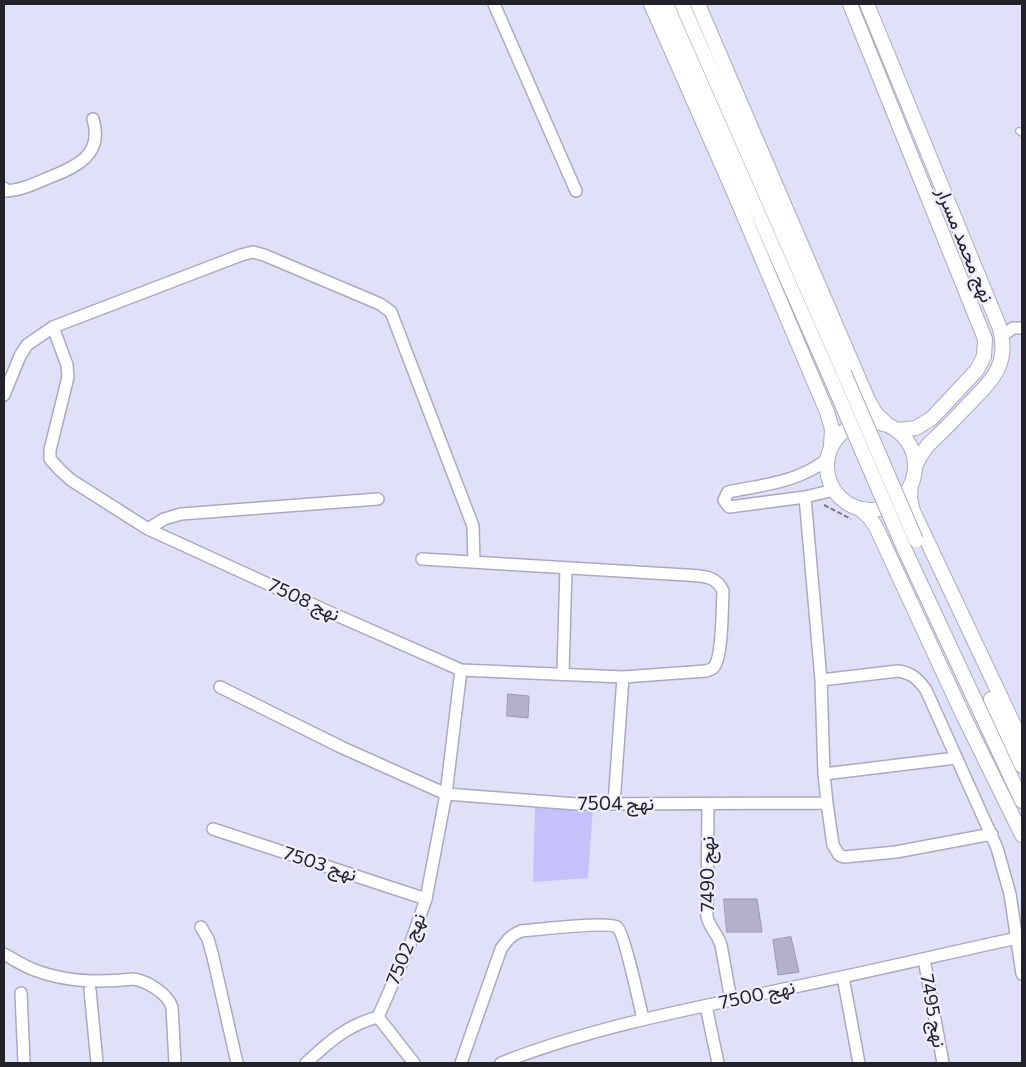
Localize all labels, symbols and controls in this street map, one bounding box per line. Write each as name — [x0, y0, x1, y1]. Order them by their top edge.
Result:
street label: نهج محمد مسرار — [931, 184, 999, 306]
street label: نهج 7508 — [265, 574, 343, 626]
street label: نهج 7504 — [578, 793, 654, 815]
street label: نهج 7490 — [697, 836, 719, 912]
street label: نهج 7503 — [280, 841, 360, 887]
street label: نهج 7502 — [381, 910, 431, 988]
street label: نهج 7495 — [915, 972, 951, 1050]
street label: نهج 7500 — [717, 976, 797, 1014]

